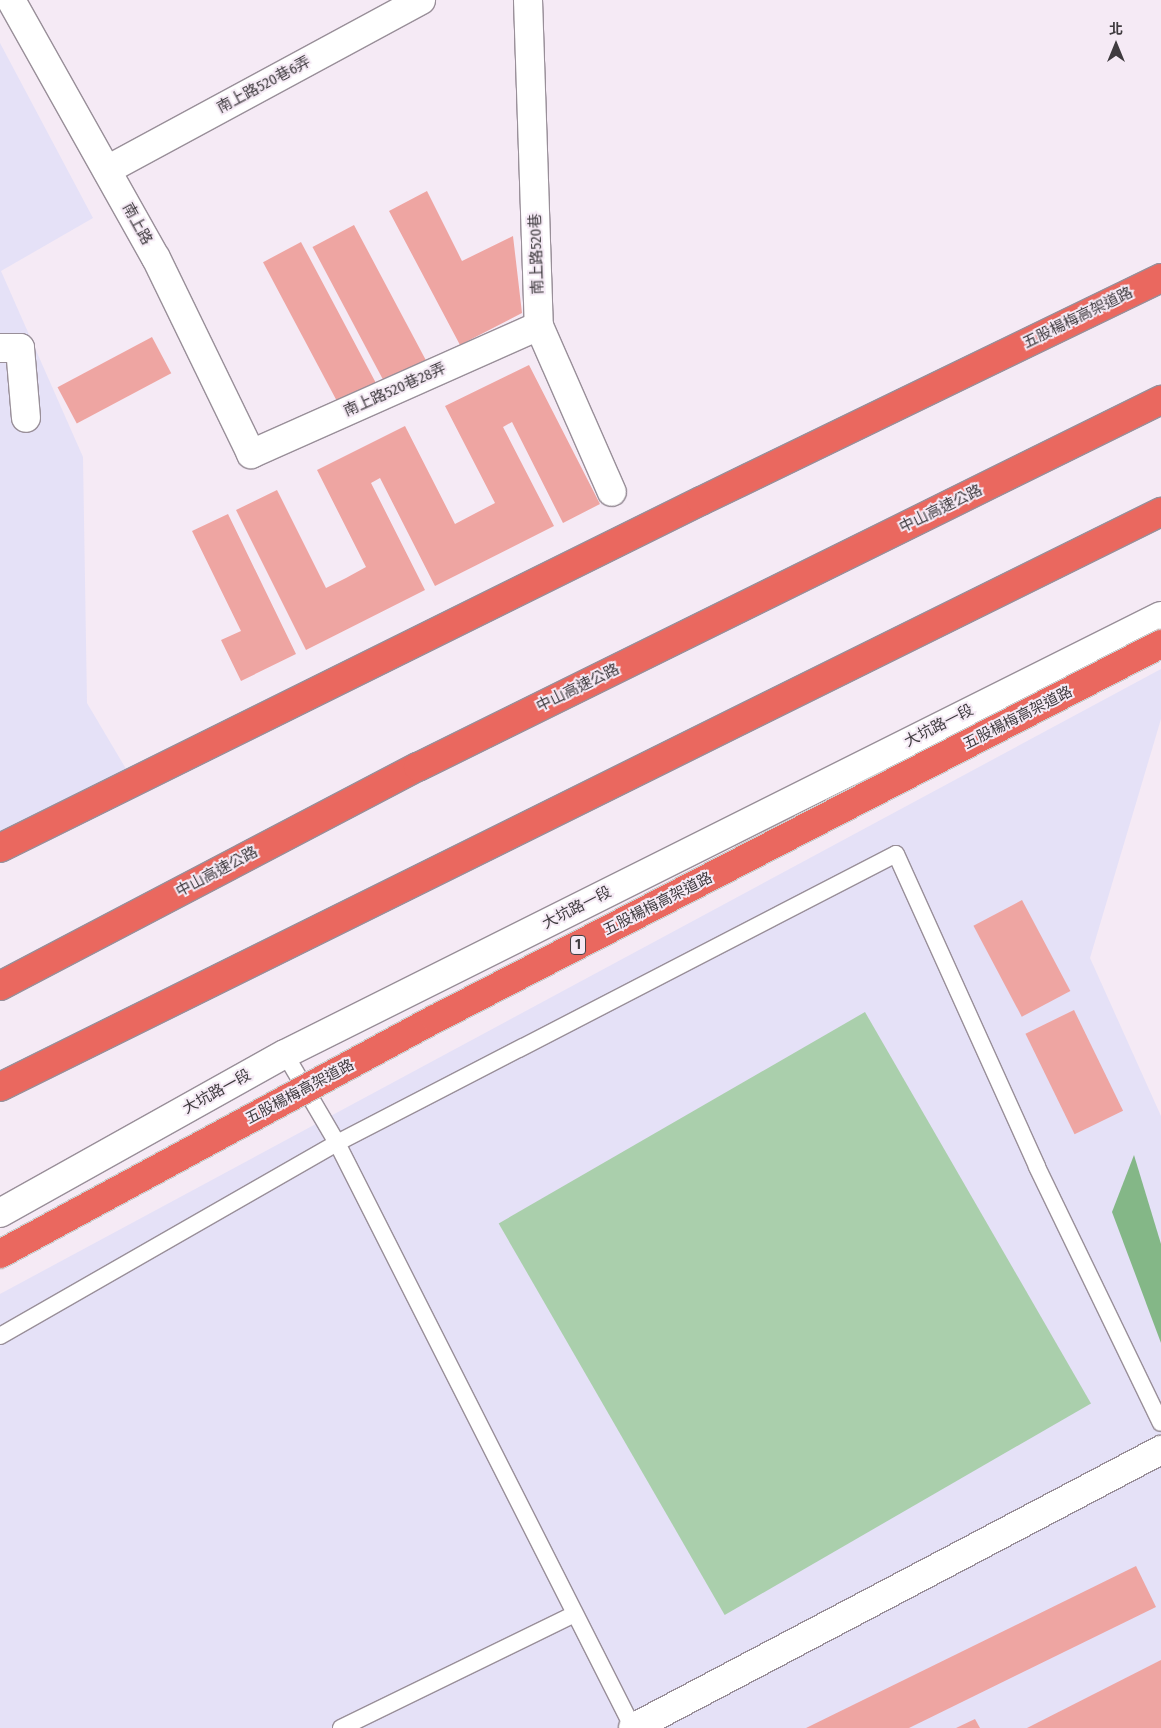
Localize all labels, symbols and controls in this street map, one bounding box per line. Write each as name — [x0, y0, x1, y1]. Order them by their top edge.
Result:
north arrow — [1091, 20, 1141, 70]
text: 北 — [1109, 21, 1123, 38]
street label: 南上路520巷6弄 — [214, 53, 314, 117]
street label: 南上路 — [118, 200, 156, 248]
street label: 南上路520巷 — [527, 213, 547, 295]
street label: 五股楊梅高架道路 — [1020, 284, 1136, 352]
street label: 南上路520巷28弄 — [341, 359, 449, 421]
street label: 中山高速公路 — [897, 481, 985, 537]
street label: 中山高速公路 — [534, 660, 622, 716]
street label: 五股楊梅高架道路 — [960, 683, 1076, 753]
street label: 大坑路一段 — [902, 701, 976, 751]
street label: 中山高速公路 — [173, 843, 261, 901]
street label: 五股楊梅高架道路 — [600, 869, 716, 939]
street label: 大坑路一段 — [540, 883, 614, 933]
road number: 1 — [569, 934, 587, 956]
street label: 五股楊梅高架道路 — [243, 1056, 357, 1128]
street label: 大坑路一段 — [180, 1066, 254, 1118]

